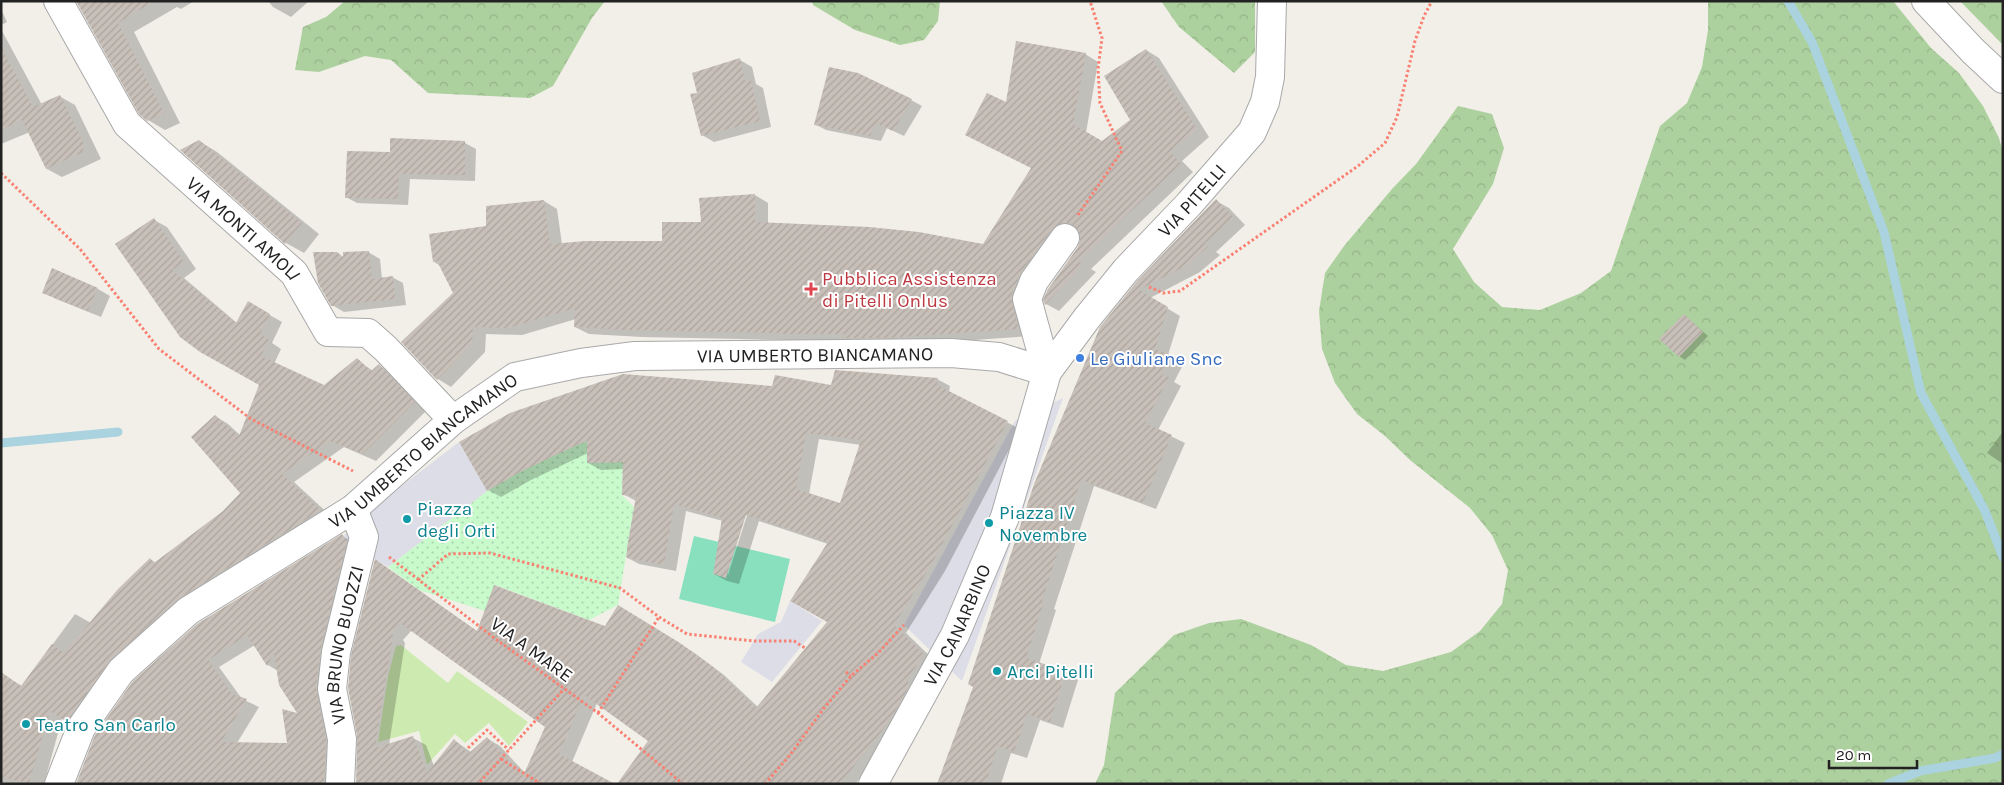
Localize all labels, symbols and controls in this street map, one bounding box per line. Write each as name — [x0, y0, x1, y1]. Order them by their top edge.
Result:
street label: VIA PITELLI — [1154, 160, 1231, 242]
street label: VIA MONTI AMOLI — [182, 173, 306, 284]
place label: Pubblica Assistenza di Pitelli Onlus — [822, 268, 997, 312]
marker: Pubblica Assistenza di Pitelli Onlus — [804, 282, 818, 296]
street label: VIA UMBERTO BIANCAMANO — [697, 343, 933, 367]
place label: Le Giuliane Snc — [1090, 348, 1223, 370]
marker: Le Giuliane Snc — [1074, 352, 1086, 364]
street label: VIA UMBERTO BIANCAMANO — [325, 369, 522, 533]
place label: Piazza degli Orti — [417, 498, 496, 542]
place label: Piazza IV Novembre — [999, 502, 1087, 546]
marker: Piazza degli Orti — [401, 513, 413, 525]
marker: Piazza IV Novembre — [983, 517, 995, 529]
street label: VIA CANARBINO — [919, 561, 996, 690]
street label: VIA BRUNO BUOZZI — [322, 564, 369, 726]
street label: VIA A MARE — [486, 613, 577, 687]
place label: Arci Pitelli — [1007, 661, 1094, 683]
marker: Arci Pitelli — [991, 665, 1003, 677]
place label: Teatro San Carlo — [36, 714, 176, 736]
marker: Teatro San Carlo — [20, 718, 32, 730]
scale bar — [1829, 738, 1916, 770]
text: 20 m — [1836, 746, 1871, 764]

